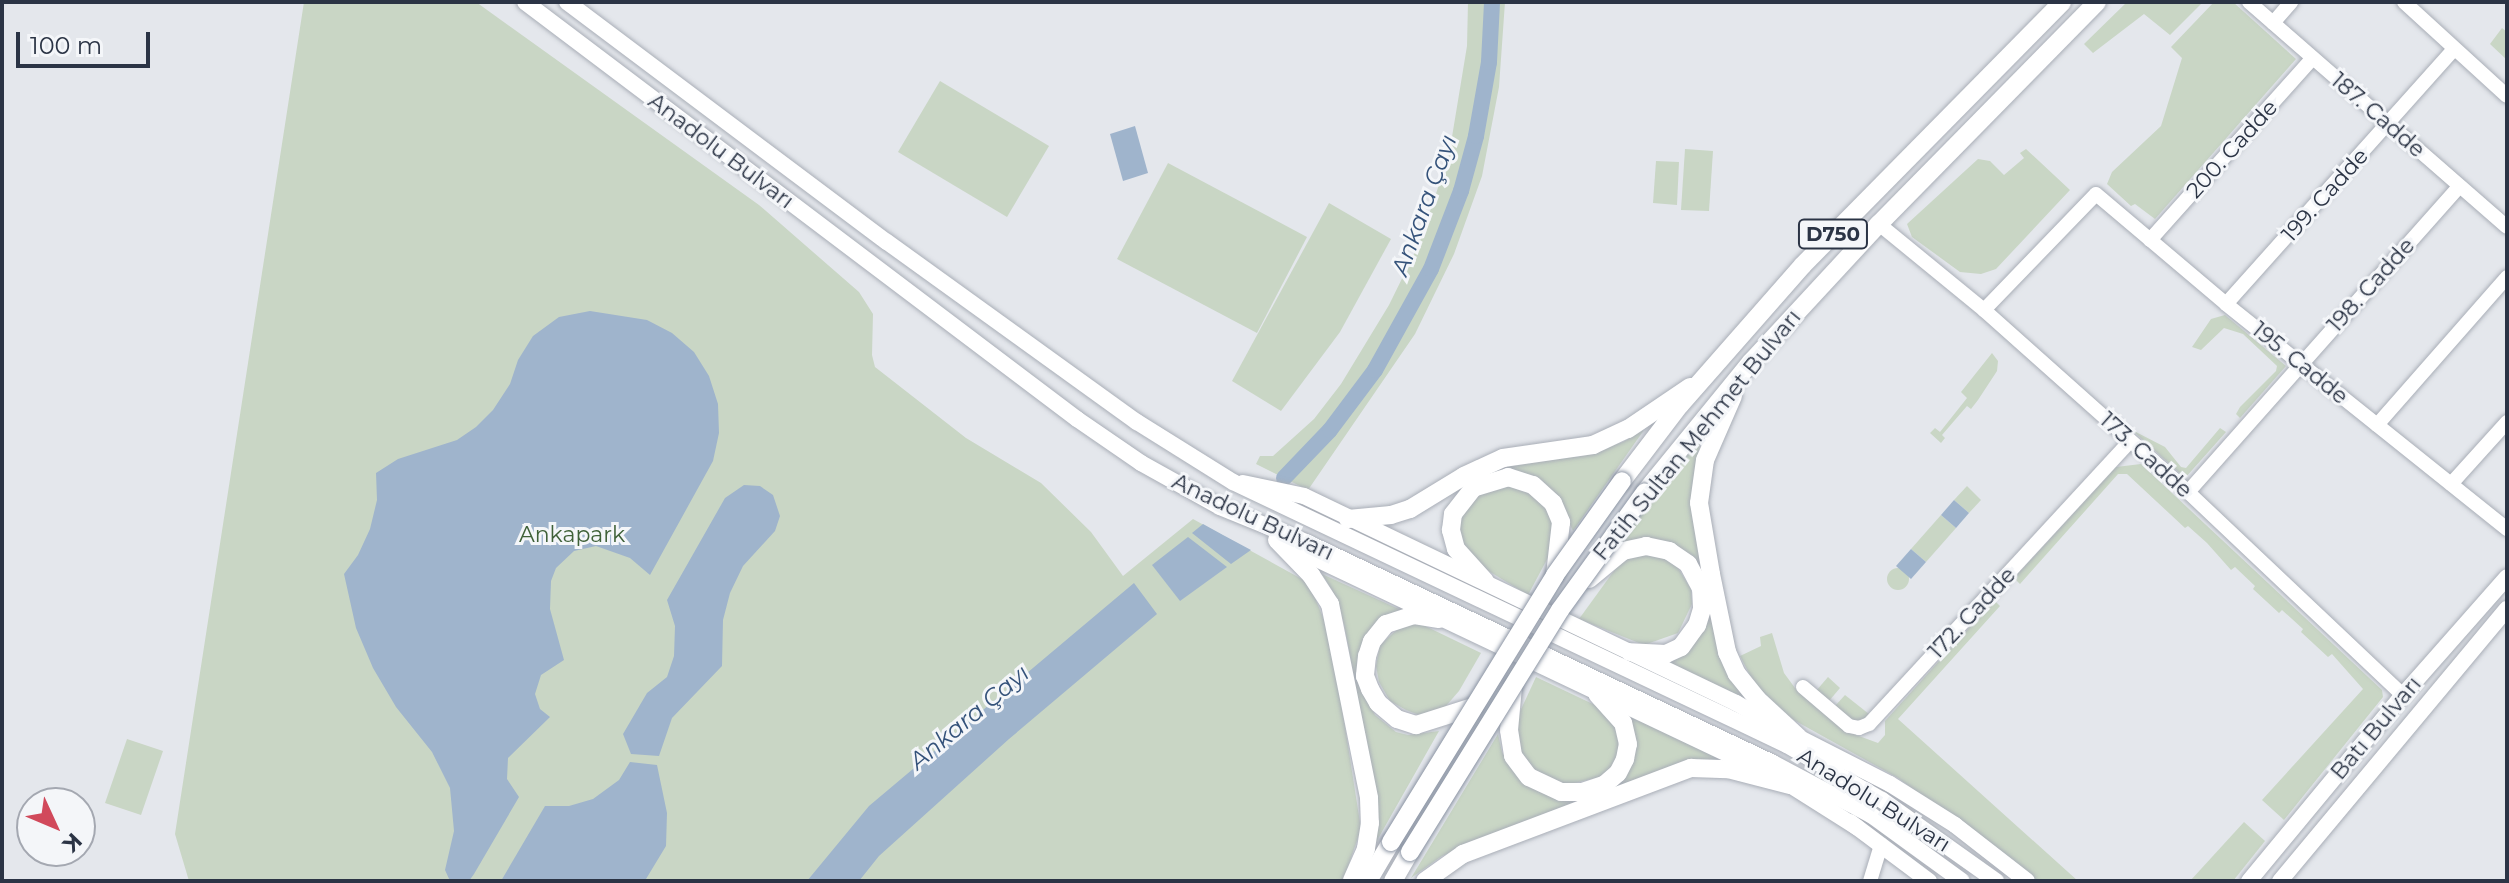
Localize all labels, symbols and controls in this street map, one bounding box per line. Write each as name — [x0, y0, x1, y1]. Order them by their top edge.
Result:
scale bar — [20, 16, 154, 66]
text: 100 m — [30, 31, 102, 60]
street label: 187. Cadde — [2326, 67, 2430, 163]
street label: Anadolu Bulvarı — [643, 88, 799, 214]
street label: 200. Cadde — [2181, 94, 2283, 204]
water label: Ankara Çayı — [1385, 131, 1463, 279]
street label: 199. Cadde — [2276, 143, 2374, 247]
road number: D750 — [1797, 218, 1869, 250]
street label: 198. Cadde — [2322, 232, 2420, 338]
street label: Fatih Sultan Mehmet Bulvarı — [1588, 304, 1806, 566]
street label: 195. Cadde — [2247, 316, 2353, 410]
street label: 173. Cadde — [2094, 407, 2198, 503]
street label: Anadolu Bulvarı — [1168, 468, 1338, 566]
park label: Ankapark — [519, 522, 625, 548]
street label: 172. Cadde — [1923, 562, 2021, 664]
water label: Ankara Çayı — [903, 659, 1035, 775]
street label: Batı Bulvarı — [2325, 671, 2427, 785]
street label: Anadolu Bulvarı — [1793, 742, 1955, 858]
north arrow — [16, 787, 96, 867]
text: K — [57, 827, 88, 858]

